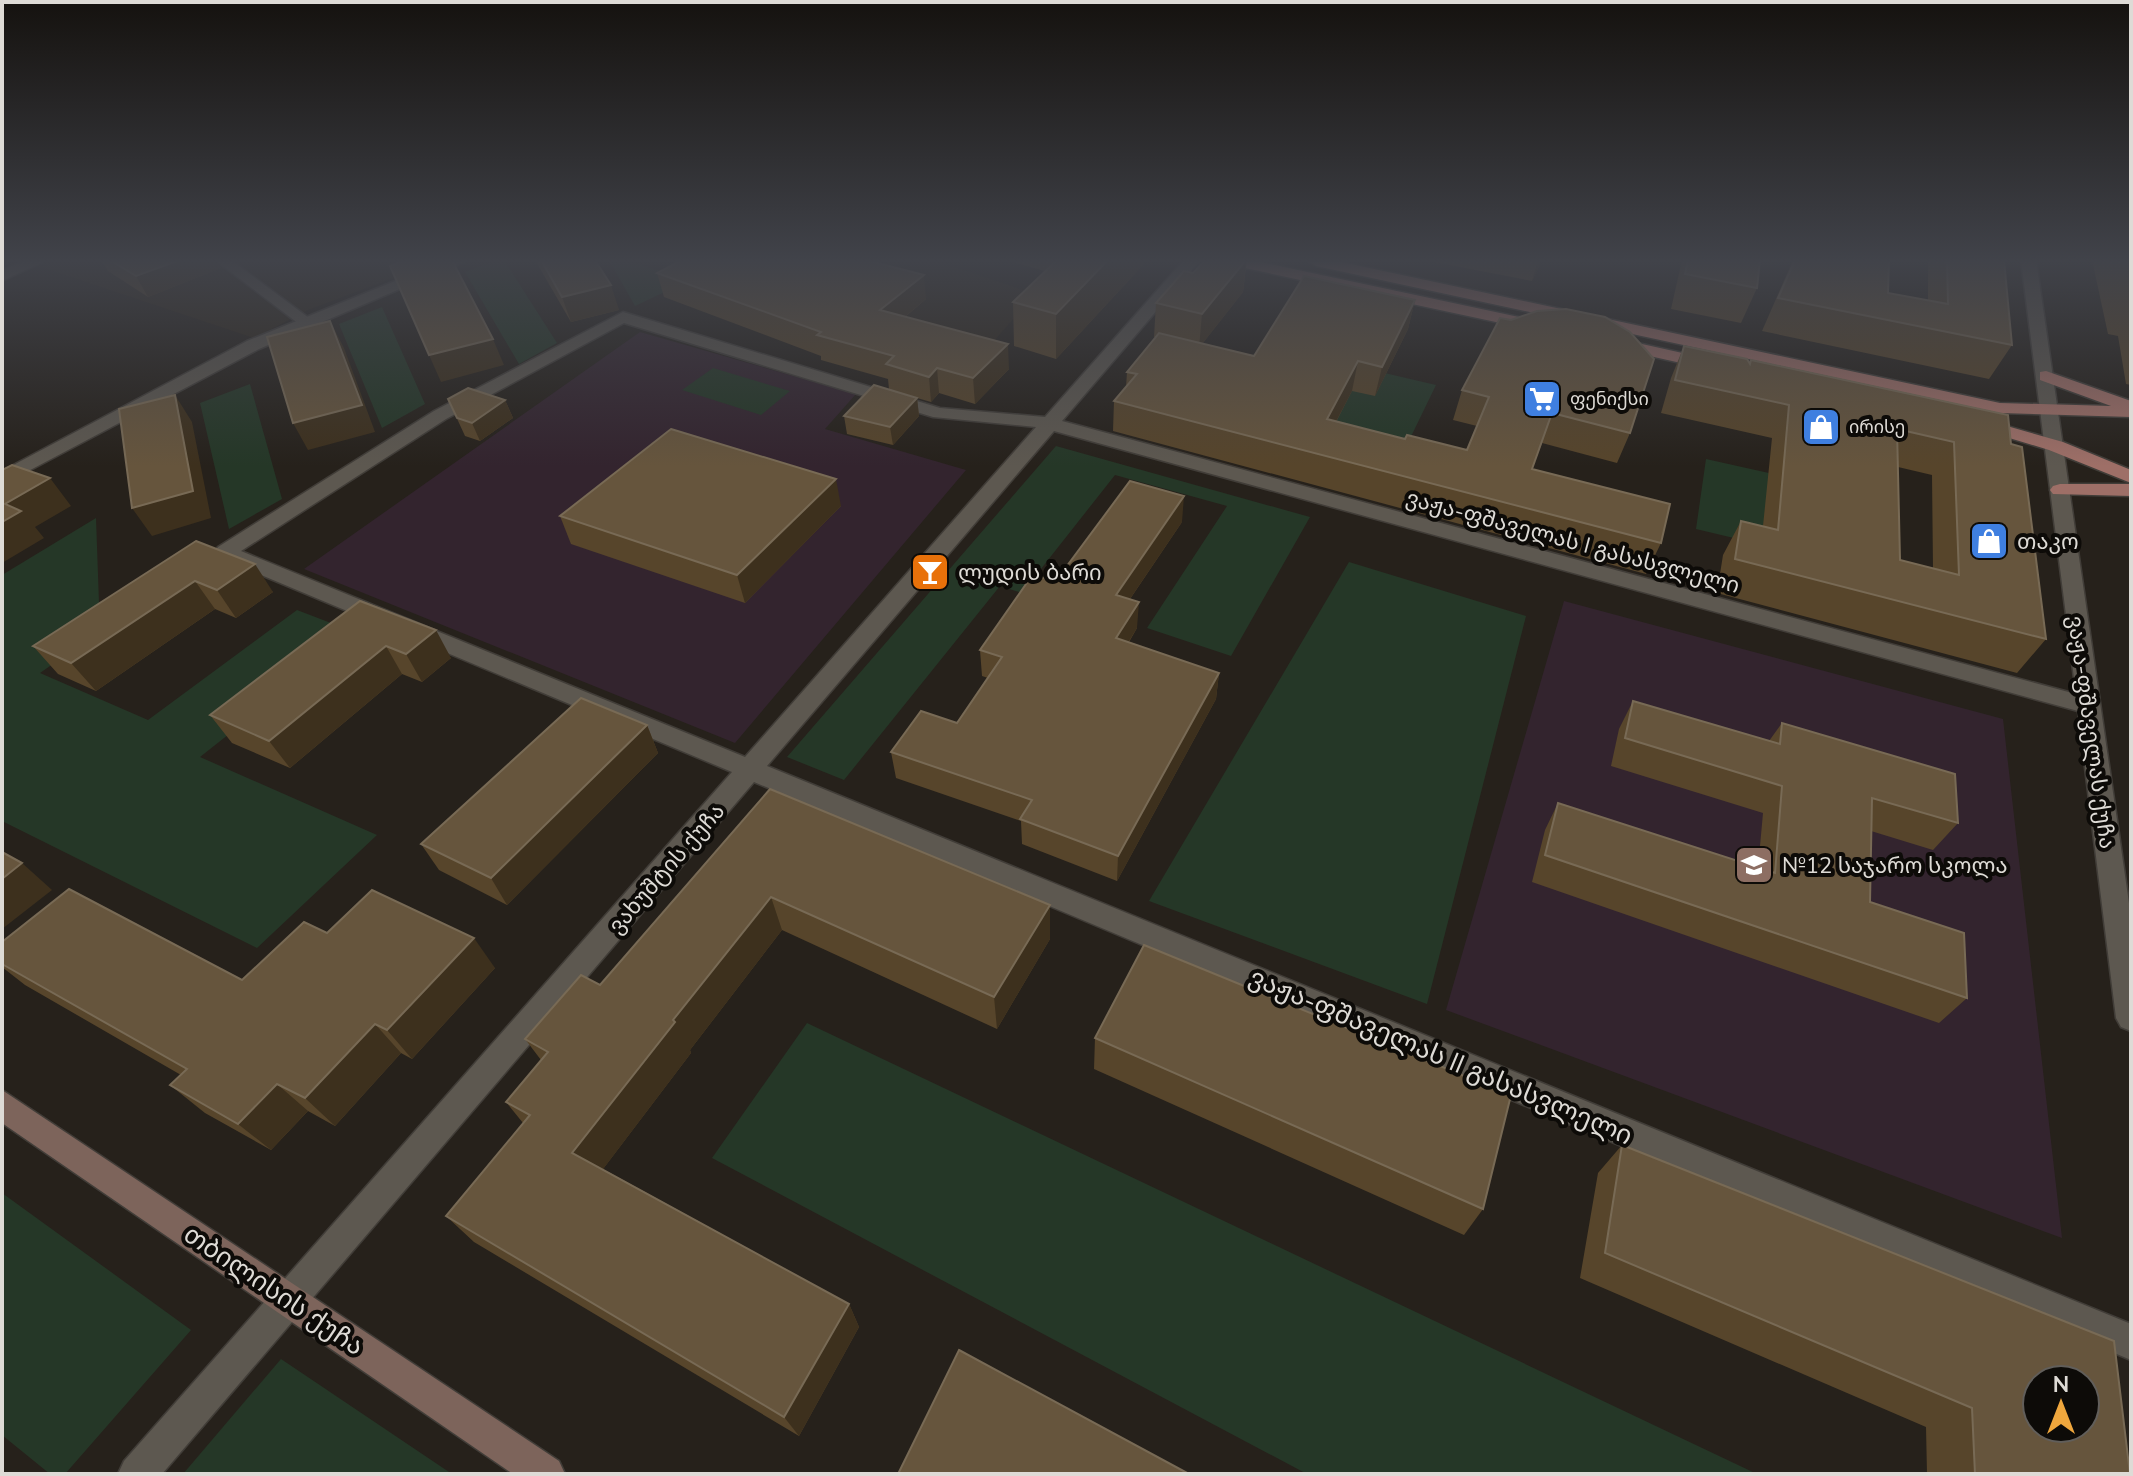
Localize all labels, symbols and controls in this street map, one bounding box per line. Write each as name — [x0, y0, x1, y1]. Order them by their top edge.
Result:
supermarket icon: ფენიქსი — [1521, 378, 1563, 420]
place label: ფენიქსი — [1570, 387, 1649, 411]
shop icon: ირისე — [1800, 406, 1842, 448]
place label: ირისე — [1849, 415, 1905, 439]
street label: ვაჟა-ფშაველას I გასასვლელი — [1403, 483, 1743, 601]
shop icon: თაკო — [1968, 520, 2010, 562]
place label: თაკო — [2017, 527, 2079, 557]
bar icon: ლუდის ბარი — [909, 551, 951, 593]
place label: ლუდის ბარი — [958, 558, 1102, 588]
street label: ვაჟა-ფშაველას ქუჩა — [2060, 613, 2122, 851]
street label: ვახუშტის ქუჩა — [602, 797, 732, 940]
school or university icon: №12 საჯარო სკოლა — [1733, 844, 1775, 886]
place label: №12 საჯარო სკოლა — [1782, 851, 2008, 881]
street label: ვაჟა-ფშაველას II გასასვლელი — [1244, 960, 1638, 1153]
street label: თბილისის ქუჩა — [177, 1217, 371, 1364]
north arrow — [2021, 1364, 2101, 1444]
text: N — [2053, 1370, 2069, 1400]

